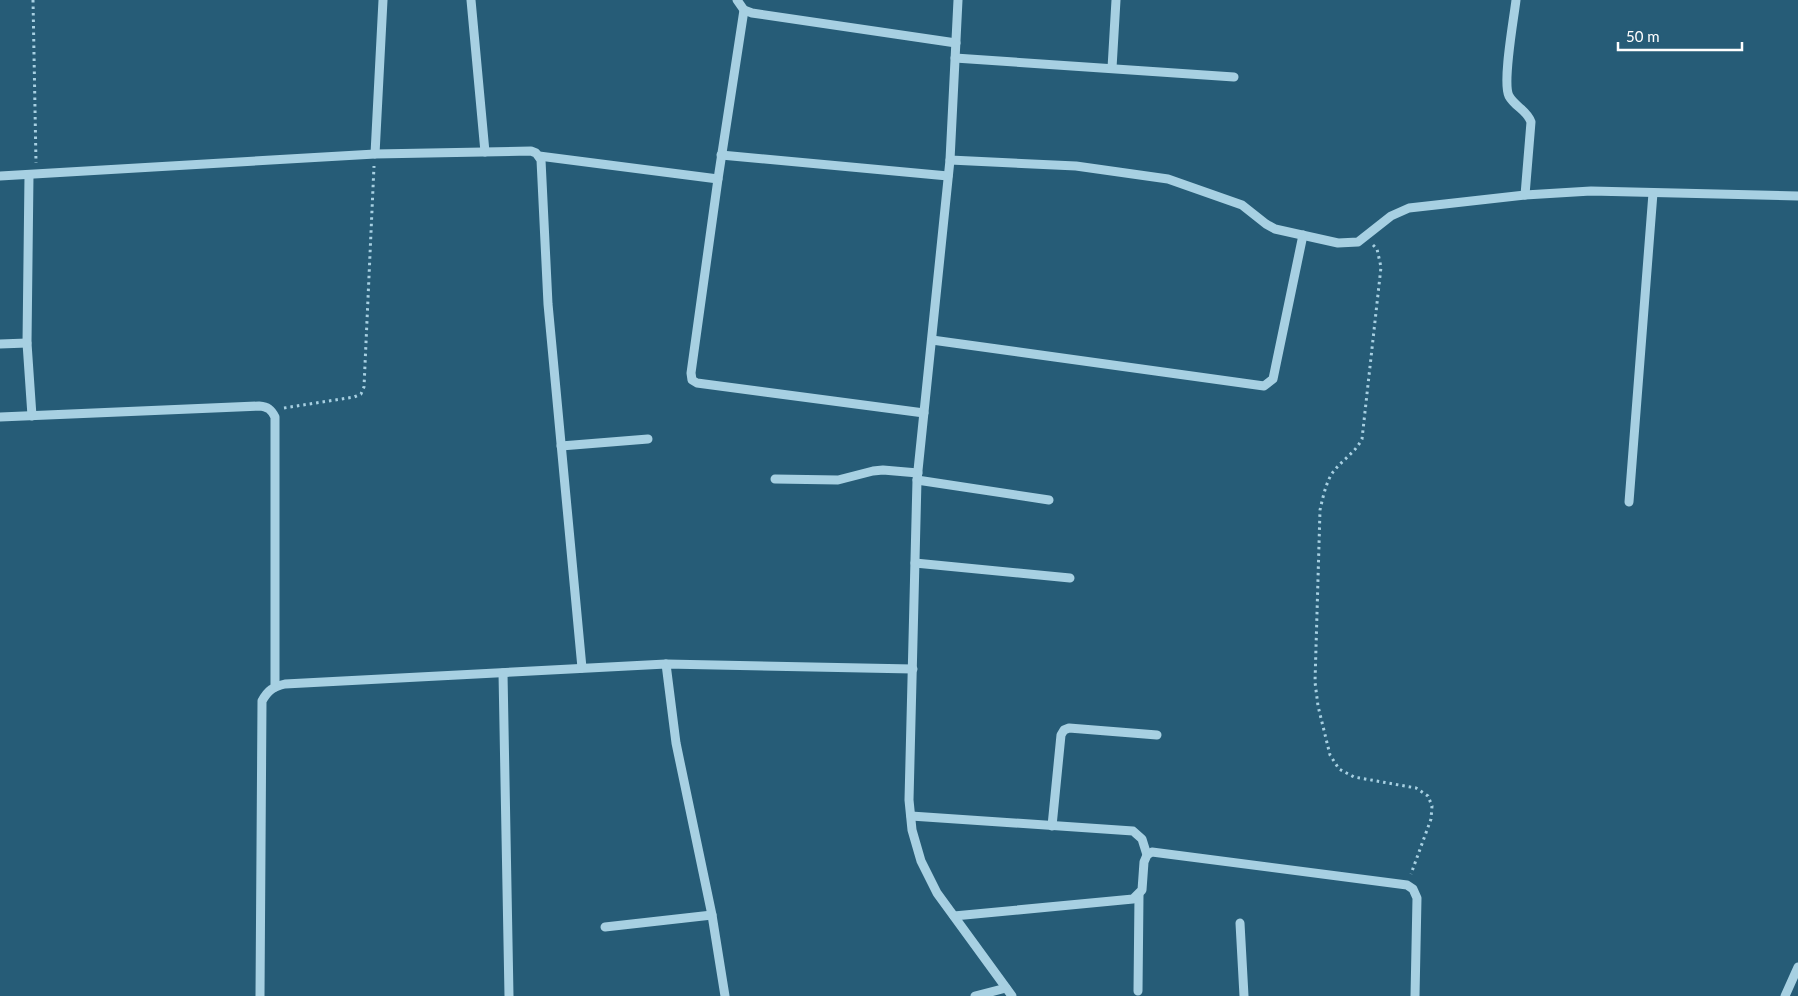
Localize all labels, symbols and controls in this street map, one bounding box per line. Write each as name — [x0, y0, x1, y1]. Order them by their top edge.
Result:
scale bar — [1618, 20, 1742, 52]
text: 50 m — [1626, 27, 1660, 45]

